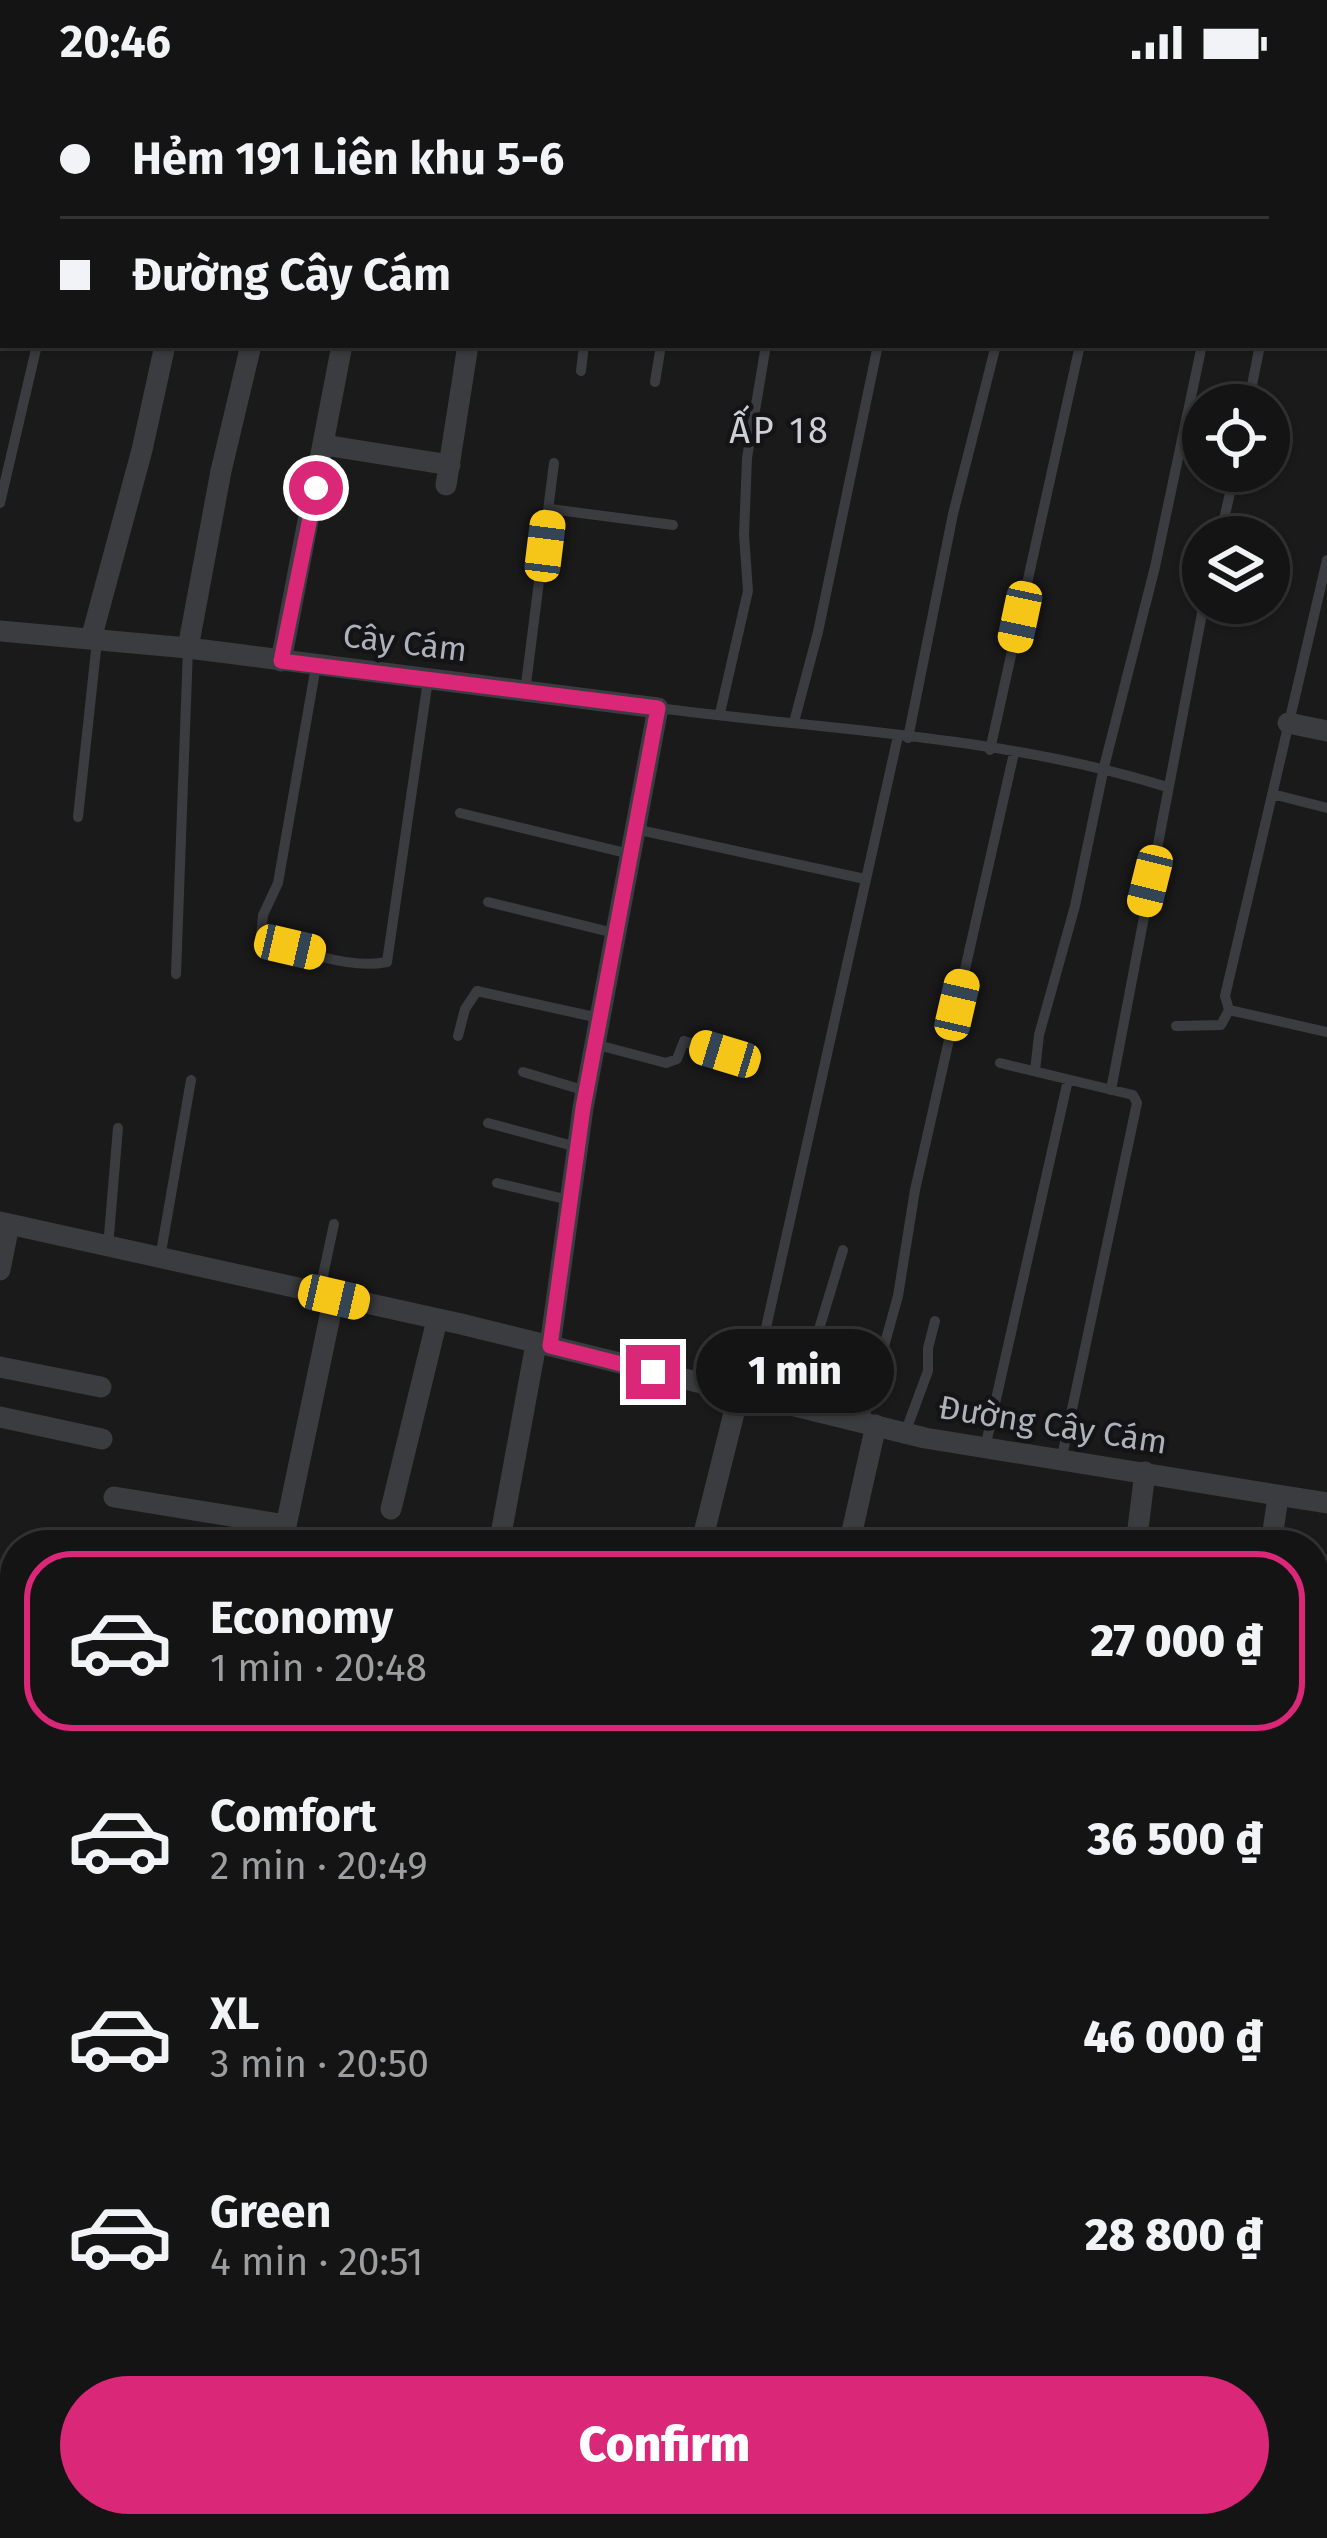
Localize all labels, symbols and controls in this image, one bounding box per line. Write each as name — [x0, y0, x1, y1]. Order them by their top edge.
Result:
text: 20:46 — [60, 15, 171, 69]
text: Hẻm 191 Liên khu 5-6 — [132, 132, 565, 186]
text: Đường Cây Cám — [132, 248, 451, 302]
map controls — [1182, 384, 1290, 624]
button: locate — [1182, 384, 1290, 492]
district label: ẤP 18 — [729, 405, 831, 453]
route start — [289, 461, 343, 515]
car — [523, 508, 567, 584]
button: layers — [1182, 516, 1290, 624]
car — [995, 578, 1045, 656]
street label: Cây Cám — [341, 616, 469, 670]
car — [1124, 842, 1176, 920]
car — [251, 921, 329, 973]
car — [931, 966, 983, 1044]
car — [685, 1026, 765, 1082]
car — [295, 1271, 373, 1323]
callout: 1 min — [695, 1330, 893, 1414]
route end — [626, 1345, 680, 1399]
text: 1 min — [748, 1348, 842, 1394]
street label: Đường Cây Cám — [936, 1387, 1170, 1463]
icon: car — [66, 1587, 174, 1695]
text: Economy — [210, 1591, 393, 1645]
text: 27 000 ₫ — [1090, 1614, 1263, 1668]
text: 1 min · 20:48 — [210, 1645, 427, 1691]
icon: car — [66, 1785, 174, 1893]
text: Comfort — [210, 1789, 377, 1843]
text: 36 500 ₫ — [1088, 1812, 1263, 1866]
text: 2 min · 20:49 — [210, 1843, 428, 1889]
icon: car — [66, 1983, 174, 2091]
text: XL — [210, 1987, 259, 2041]
text: 46 000 ₫ — [1083, 2010, 1263, 2064]
text: 3 min · 20:50 — [210, 2041, 429, 2087]
icon: car — [66, 2181, 174, 2289]
text: Green — [210, 2185, 331, 2239]
text: 28 800 ₫ — [1085, 2208, 1263, 2262]
text: 4 min · 20:51 — [210, 2239, 423, 2285]
button: Confirm — [60, 2376, 1269, 2514]

